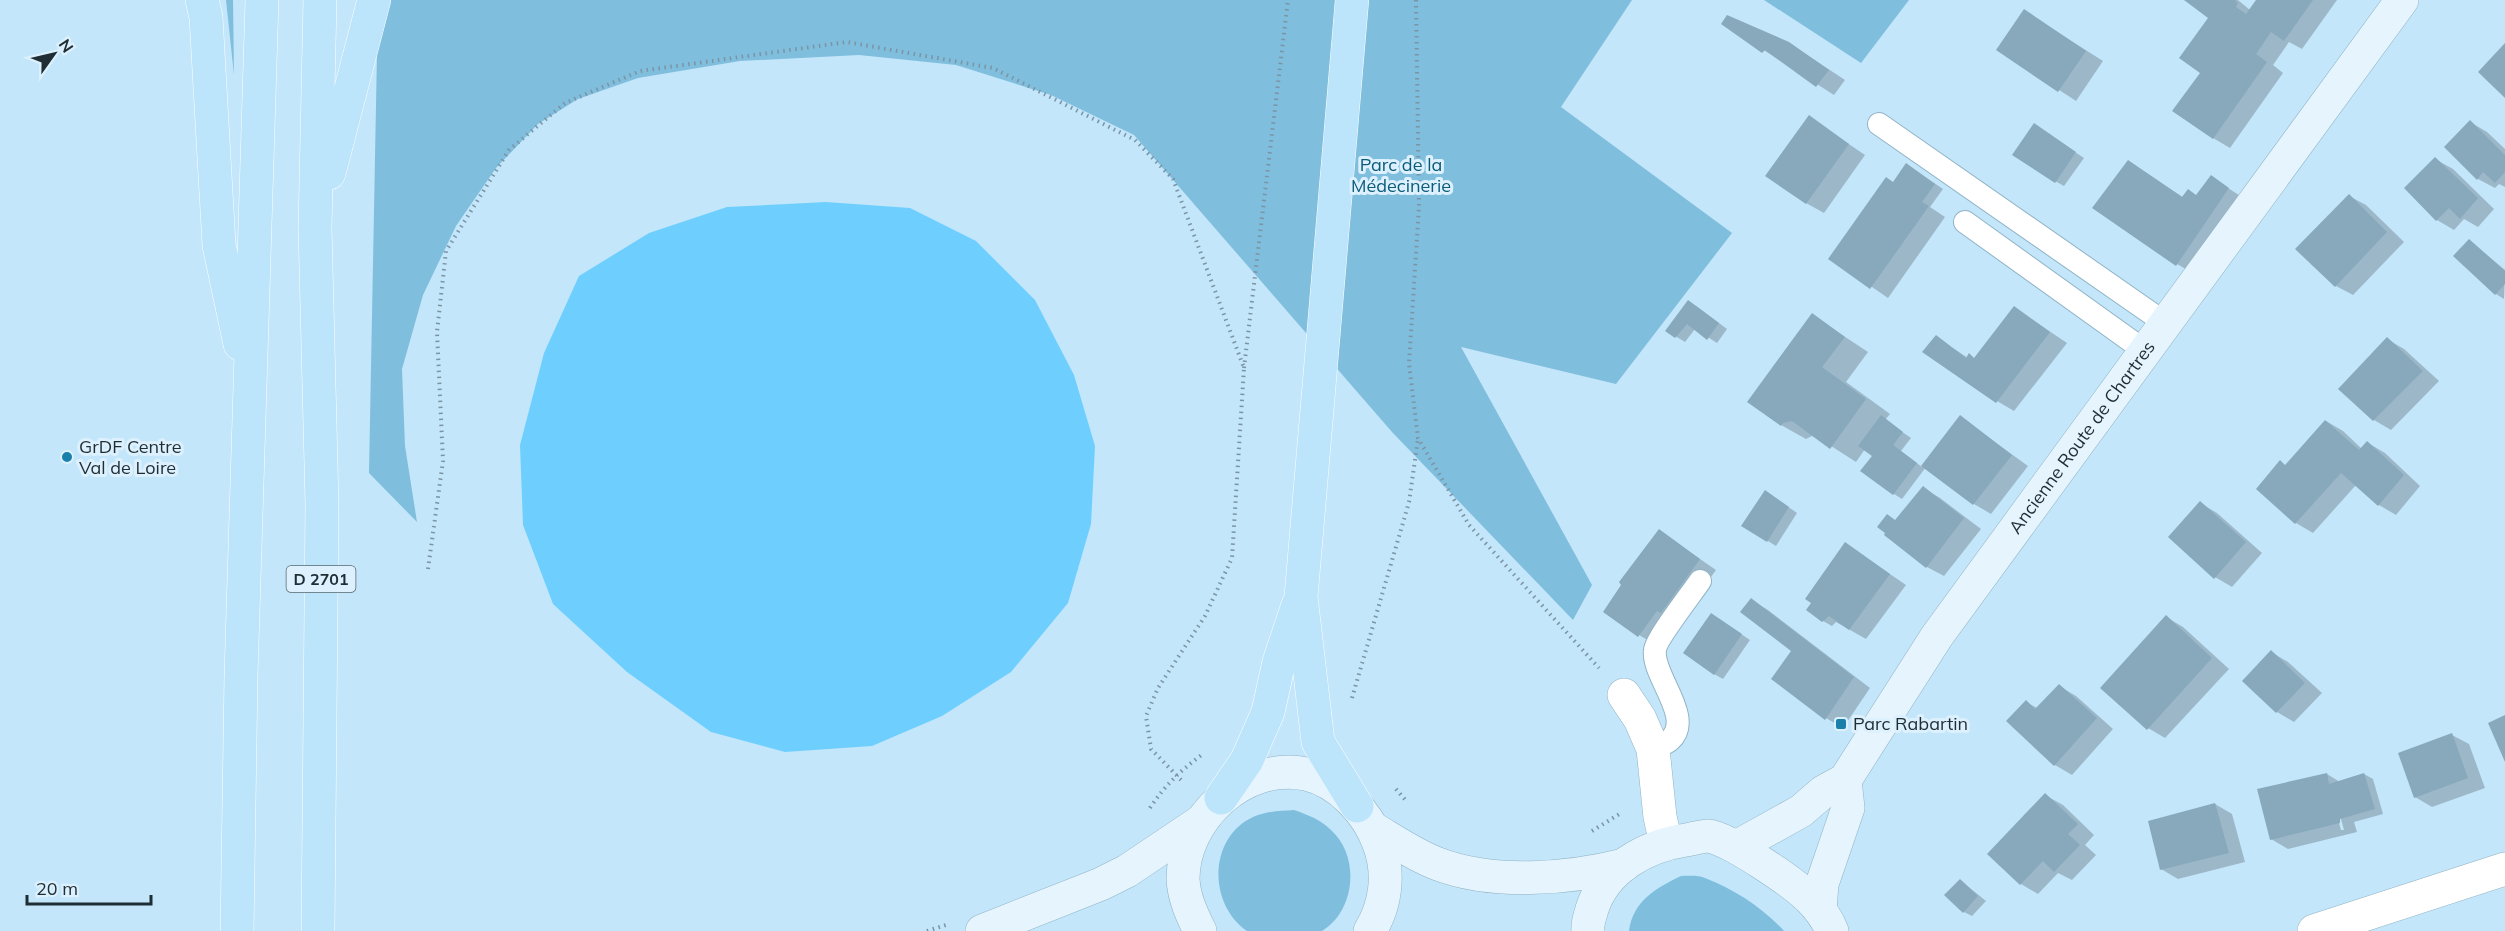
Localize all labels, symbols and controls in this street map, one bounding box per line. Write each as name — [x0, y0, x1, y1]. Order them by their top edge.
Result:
north arrow — [24, 24, 84, 84]
text: N — [55, 35, 78, 56]
park label: Parc de la Médecinerie — [1351, 153, 1451, 197]
street label: Ancienne Route de Chartres — [2004, 336, 2160, 538]
place label: GrDF Centre Val de Loire — [79, 435, 181, 479]
marker: GrDF Centre Val de Loire — [60, 450, 74, 464]
road number: D 2701 — [286, 566, 356, 592]
place label: Parc Rabartin — [1853, 712, 1968, 735]
marker: Parc Rabartin — [1834, 717, 1848, 731]
scale bar — [27, 868, 152, 906]
text: 20 m — [36, 877, 78, 900]

